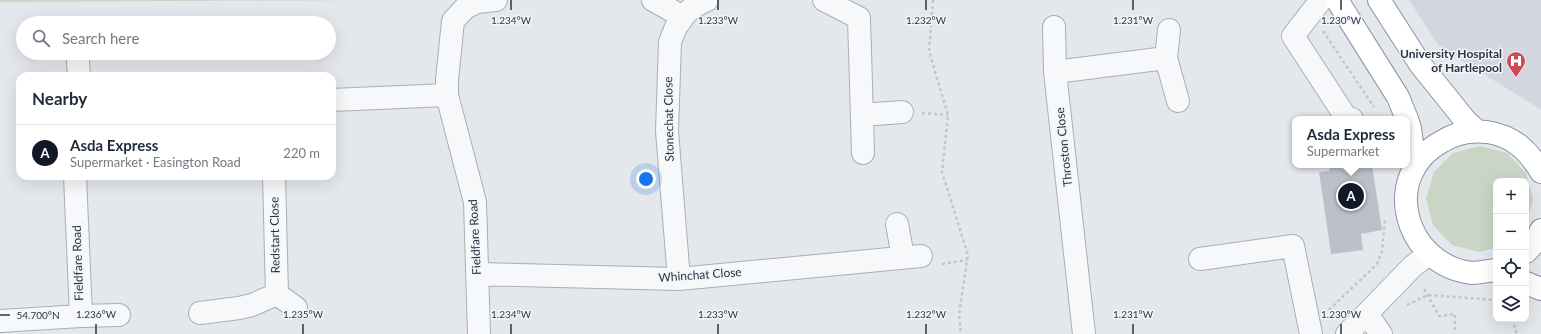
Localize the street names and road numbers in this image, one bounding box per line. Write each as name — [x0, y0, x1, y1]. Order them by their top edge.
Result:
street label: Stonechat Close — [660, 76, 677, 162]
street label: Throston Close — [1052, 107, 1075, 188]
street label: Redstart Close — [266, 197, 283, 273]
street label: Fieldfare Road — [465, 199, 484, 275]
street label: Fieldfare Road — [69, 225, 86, 301]
street label: Whinchat Close — [658, 264, 742, 285]

